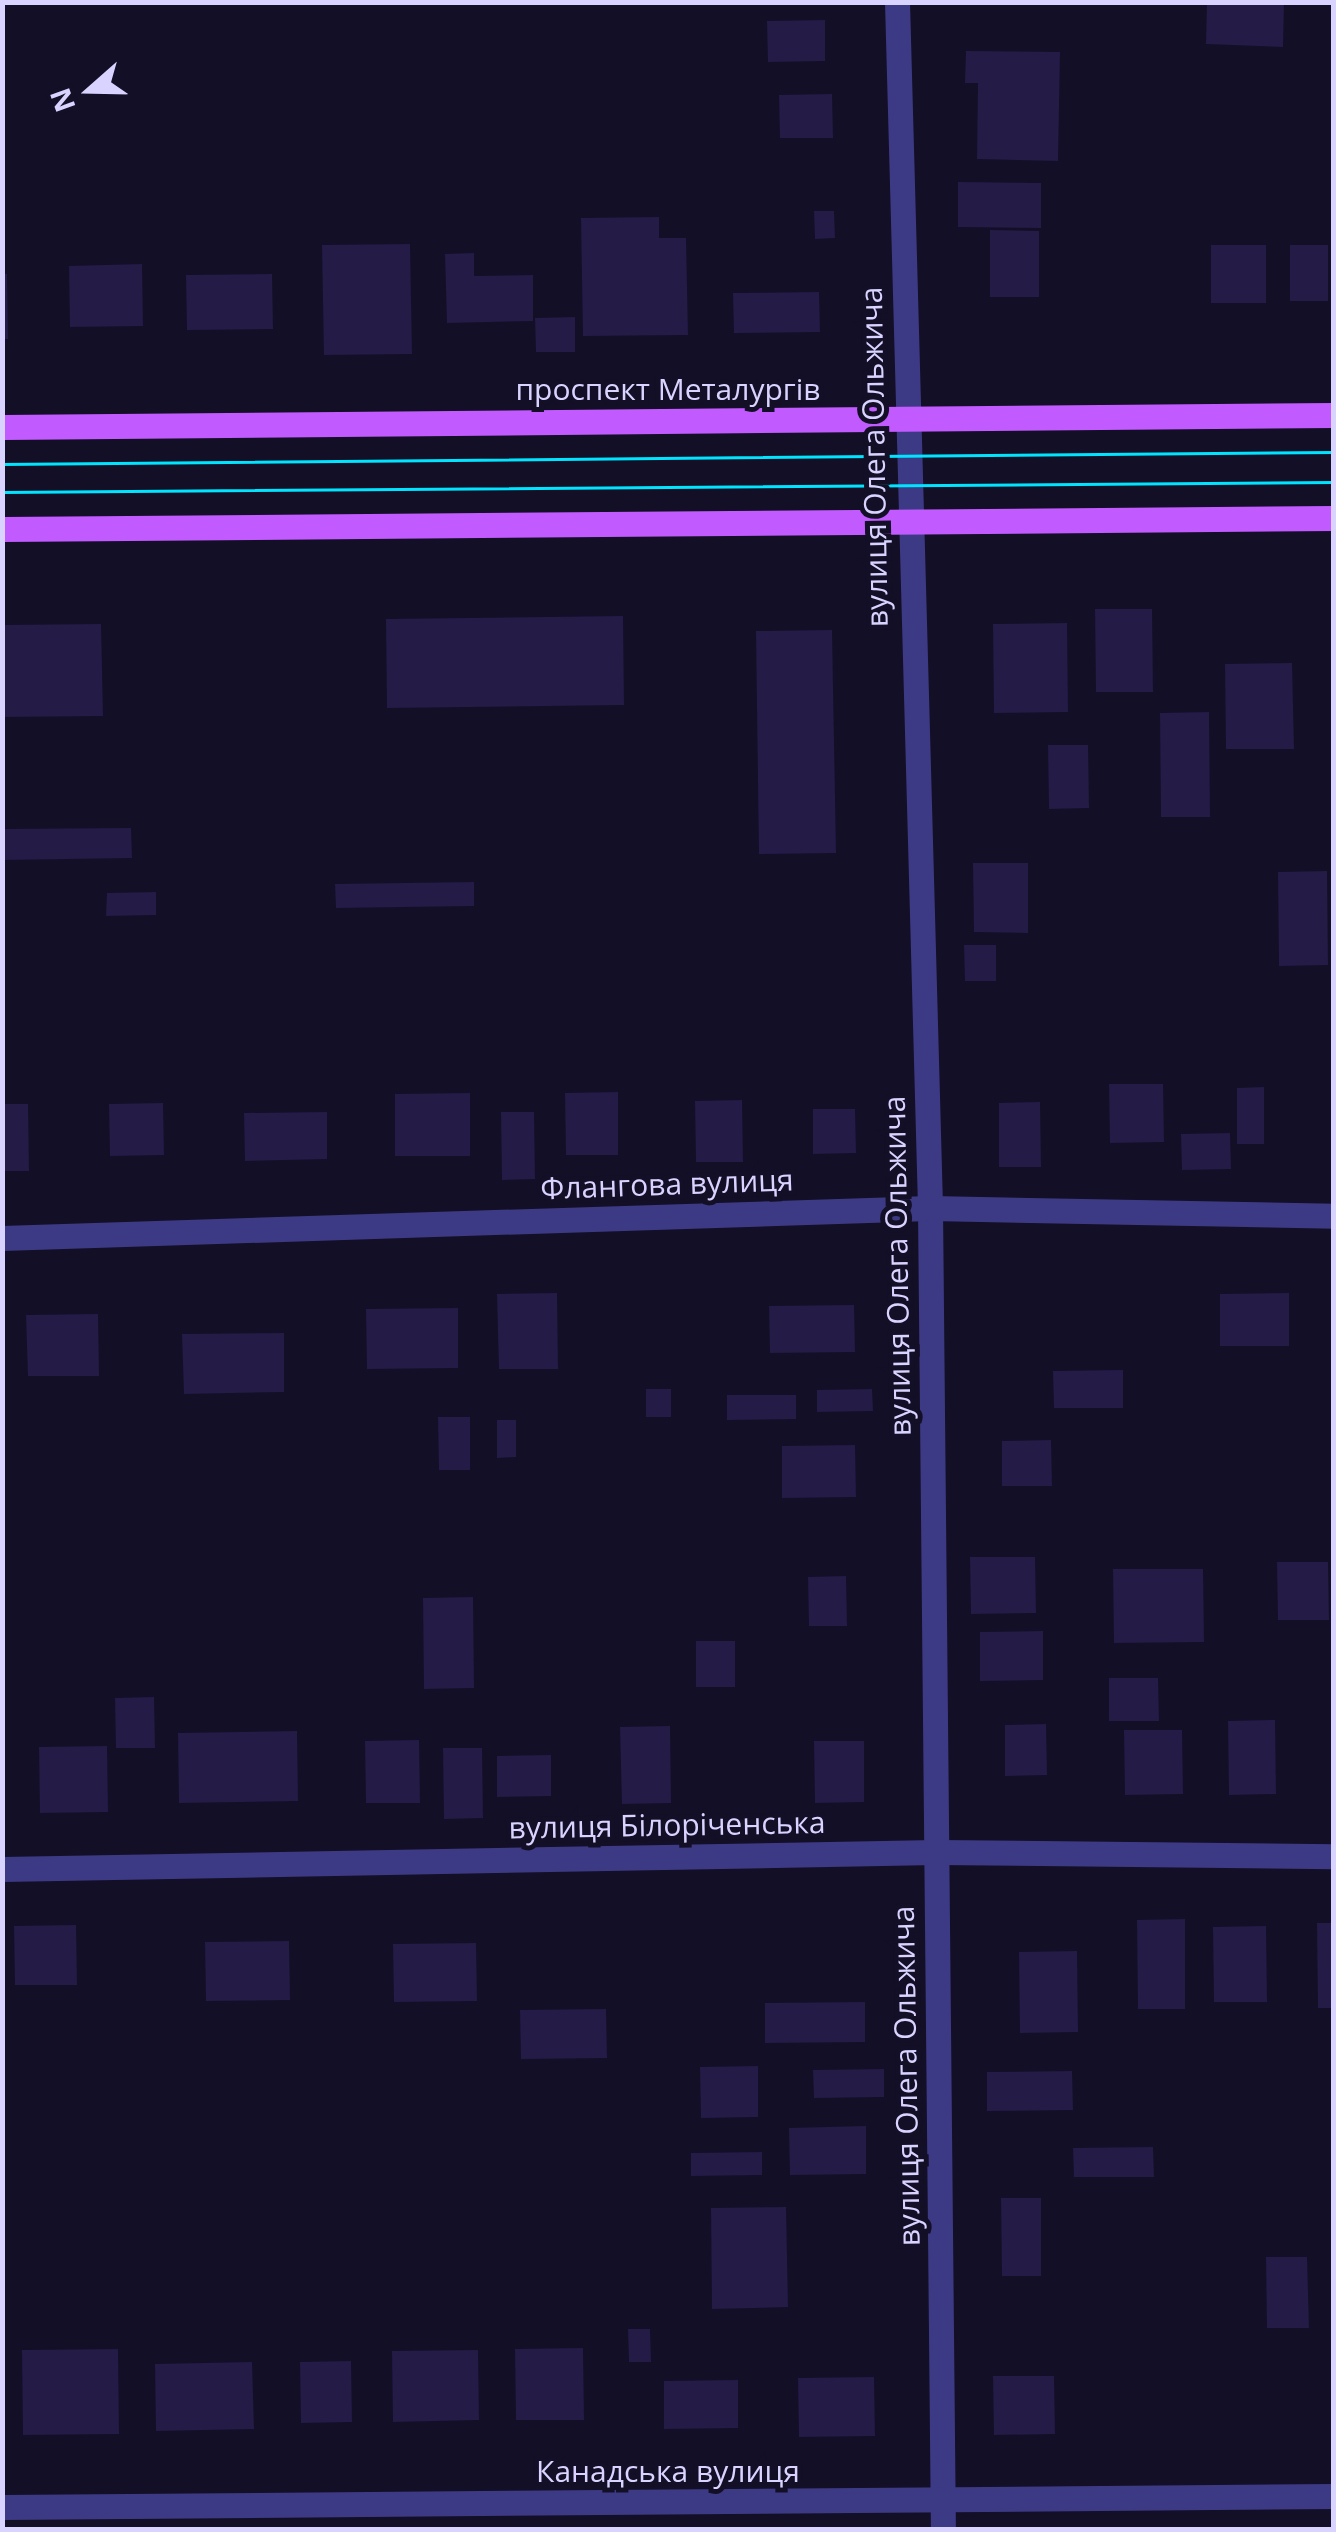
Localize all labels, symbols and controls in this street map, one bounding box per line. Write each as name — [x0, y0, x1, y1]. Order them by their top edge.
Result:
north arrow — [40, 40, 140, 140]
text: N — [40, 83, 84, 117]
street label: вулиця Олега Ольжича — [853, 286, 895, 628]
street label: проспект Металургів — [515, 371, 821, 407]
street label: вулиця Олега Ольжича — [876, 1095, 918, 1437]
street label: Флангова вулиця — [540, 1162, 794, 1206]
street label: вулиця Білоріченська — [508, 1804, 826, 1846]
street label: вулиця Олега Ольжича — [885, 1905, 927, 2247]
street label: Канадська вулиця — [536, 2453, 800, 2489]

